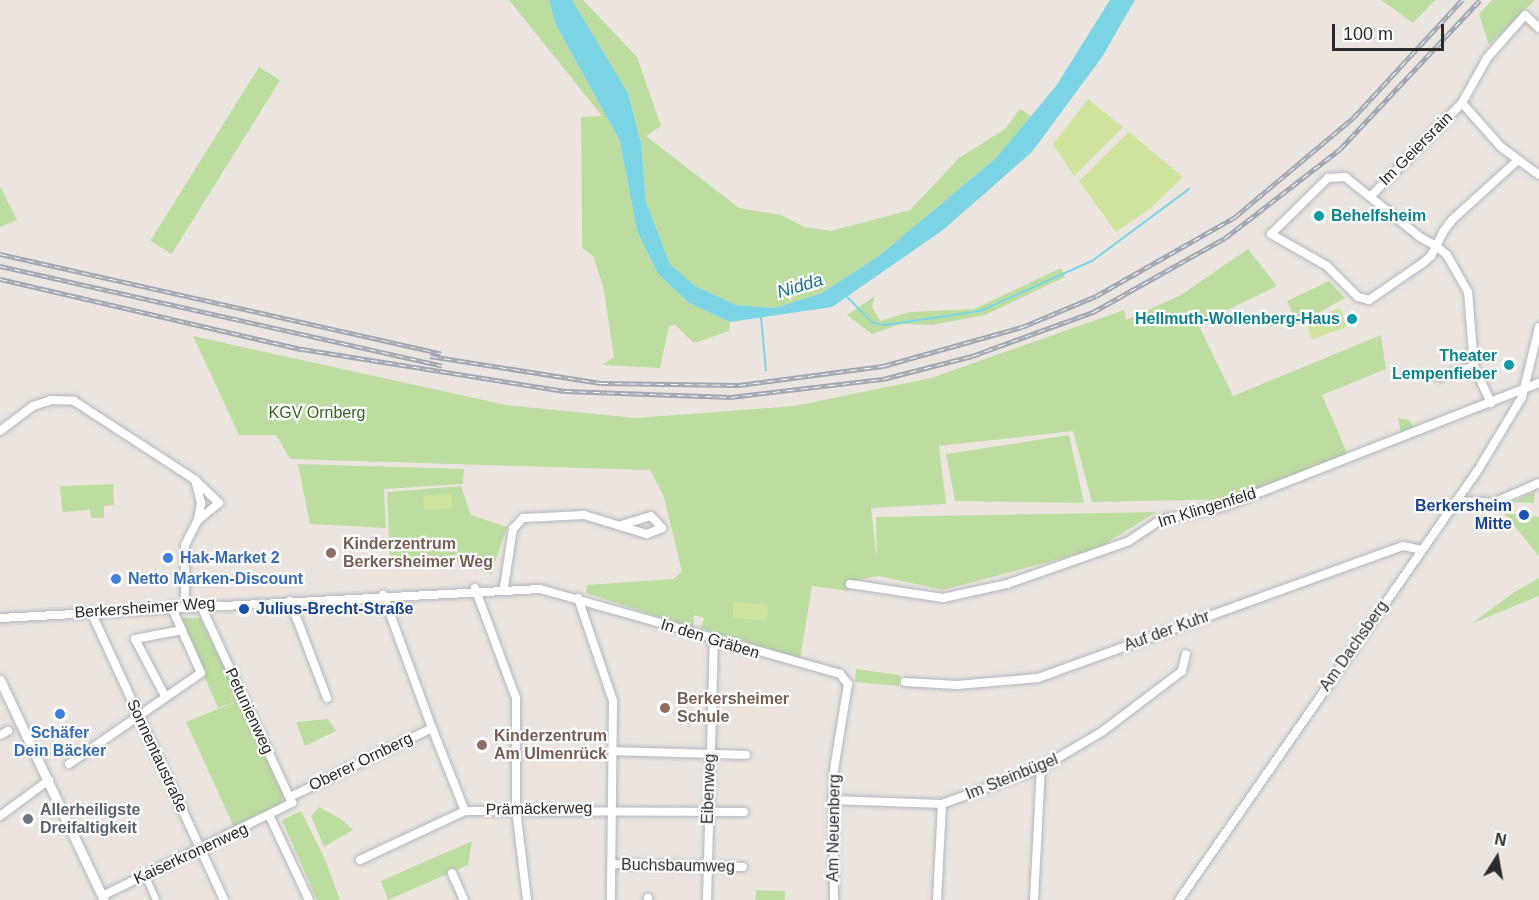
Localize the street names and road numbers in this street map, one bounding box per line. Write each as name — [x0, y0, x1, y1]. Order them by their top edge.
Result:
street label: Im Geiersrain — [1375, 108, 1457, 190]
street label: Im Klingenfeld — [1156, 484, 1258, 532]
street label: Berkersheimer Weg — [74, 594, 216, 622]
street label: Am Dachsberg — [1316, 597, 1392, 695]
street label: Auf der Kuhr — [1122, 607, 1212, 655]
street label: In den Gräben — [658, 615, 762, 663]
street label: Petunienweg — [221, 665, 277, 757]
street label: Sonnentaustraße — [122, 696, 192, 816]
street label: Oberer Ornberg — [306, 729, 416, 795]
street label: Im Steinbügel — [963, 750, 1061, 804]
street label: Eibenweg — [698, 754, 720, 824]
street label: Am Neuenberg — [823, 774, 845, 882]
street label: Prämäckerweg — [485, 798, 593, 820]
street label: Kaiserkronenweg — [131, 819, 251, 889]
street label: Buchsbaumweg — [621, 855, 735, 877]

